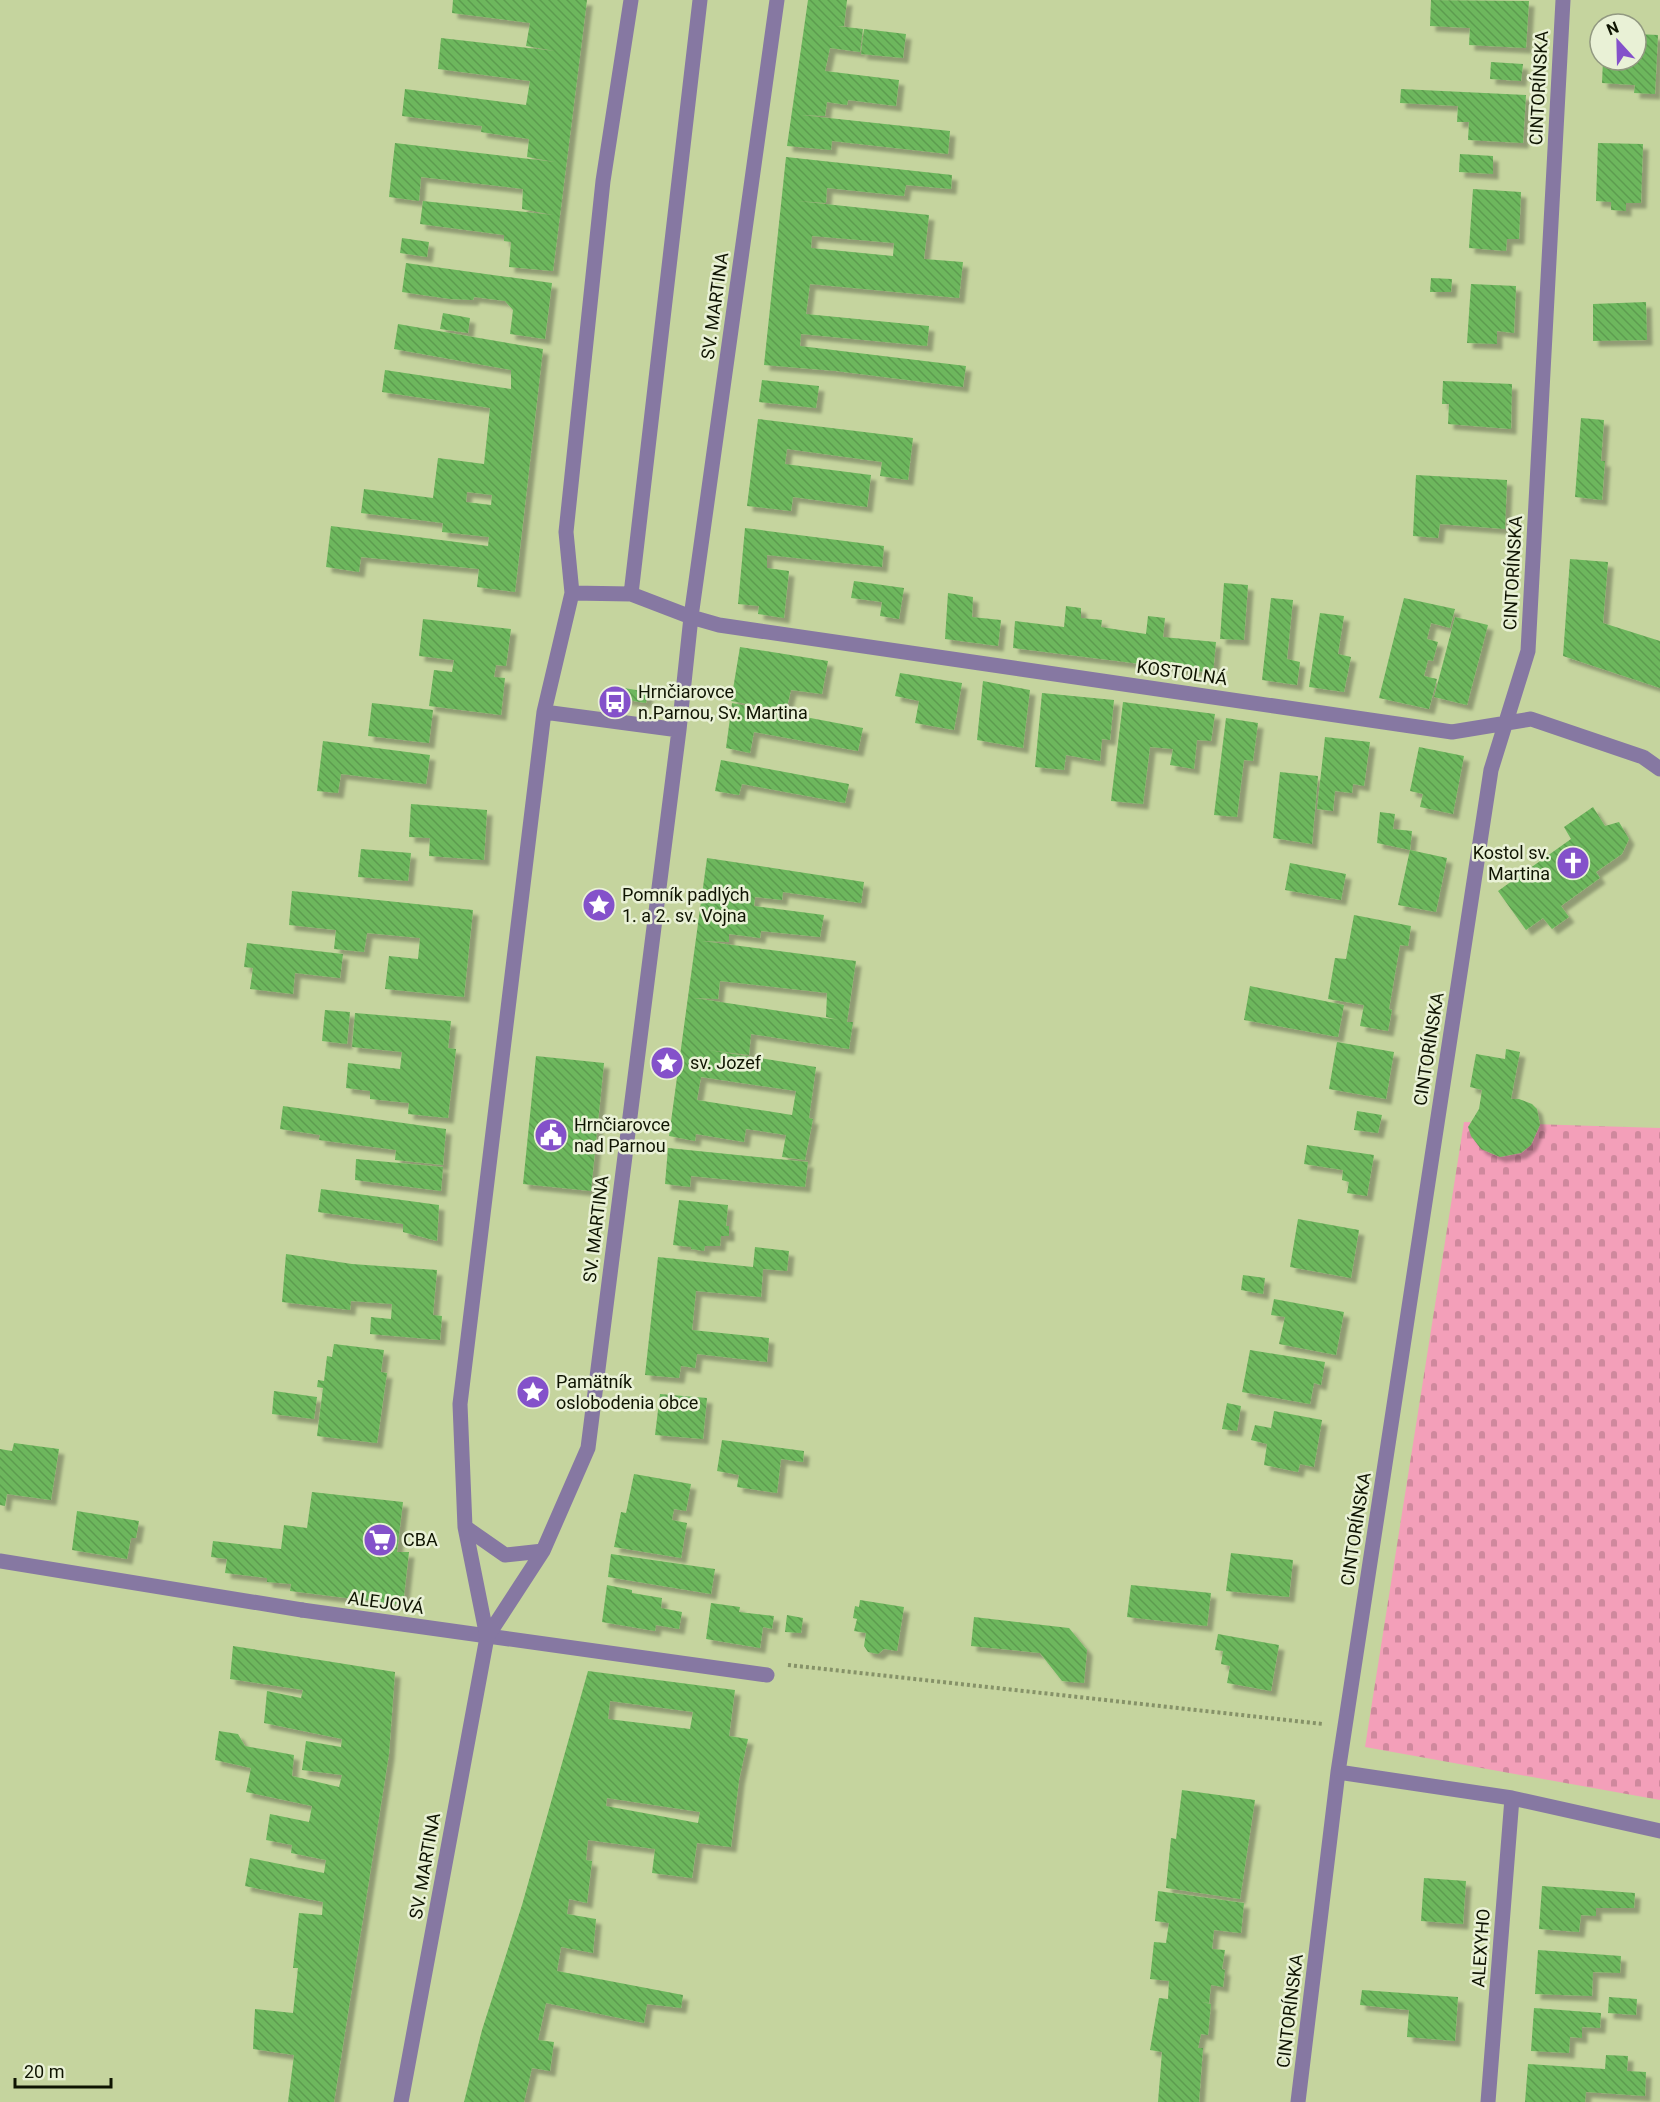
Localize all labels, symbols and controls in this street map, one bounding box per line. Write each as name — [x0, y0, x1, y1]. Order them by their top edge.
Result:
north arrow — [1588, 12, 1648, 72]
text: N — [1604, 18, 1621, 39]
street label: CINTORÍNSKA — [1525, 30, 1552, 146]
street label: SV. MARTINA — [697, 251, 732, 361]
street label: CINTORÍNSKA — [1499, 515, 1526, 631]
street label: KOSTOLNÁ — [1135, 656, 1229, 689]
place label: Hrnčiarovce n.Parnou, Sv. Martina — [638, 681, 808, 723]
bus stop icon: Hrnčiarovce n.Parnou, Sv. Martina — [597, 684, 633, 720]
place label: Kostol sv. Martina — [1473, 842, 1550, 884]
church icon: Kostol sv. Martina — [1555, 845, 1591, 881]
place label: Pomník padlých 1. a 2. sv. Vojna — [622, 884, 749, 926]
place icon: Pomník padlých 1. a 2. sv. Vojna — [581, 887, 617, 923]
street label: CINTORÍNSKA — [1409, 990, 1448, 1107]
place icon: sv. Jozef — [649, 1045, 685, 1081]
place label: sv. Jozef — [690, 1052, 762, 1073]
place label: Hrnčiarovce nad Parnou — [574, 1114, 670, 1156]
public building icon: Hrnčiarovce nad Parnou — [533, 1117, 569, 1153]
street label: SV. MARTINA — [579, 1174, 613, 1284]
place label: Pamätník oslobodenia obce — [556, 1371, 698, 1413]
place icon: Pamätník oslobodenia obce — [515, 1374, 551, 1410]
street label: CINTORÍNSKA — [1336, 1470, 1375, 1587]
supermarket icon: CBA — [362, 1522, 398, 1558]
place label: CBA — [403, 1529, 438, 1550]
street label: ALEJOVÁ — [347, 1587, 426, 1618]
street label: SV. MARTINA — [405, 1811, 444, 1921]
street label: ALEXYHO — [1467, 1908, 1494, 1988]
street label: CINTORÍNSKA — [1272, 1953, 1307, 2069]
scale bar — [15, 2051, 111, 2089]
text: 20 m — [24, 2061, 64, 2082]

